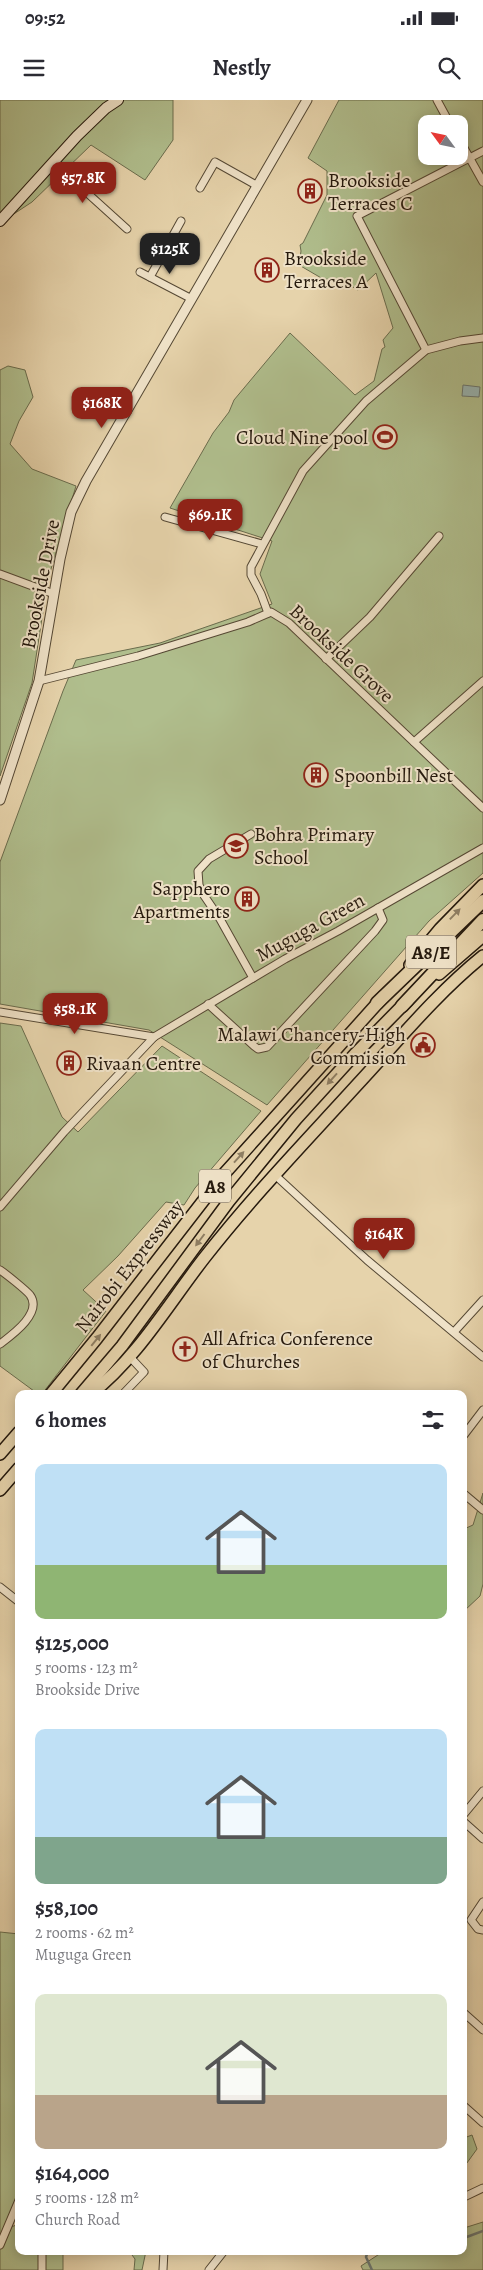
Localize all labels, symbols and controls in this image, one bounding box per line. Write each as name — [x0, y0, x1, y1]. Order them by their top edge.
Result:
text: 09:52 — [25, 5, 65, 31]
text: Nestly — [212, 53, 271, 83]
icon: menu — [20, 54, 48, 82]
icon: search — [435, 54, 463, 82]
north arrow — [418, 115, 468, 165]
map controls — [418, 115, 468, 165]
pin: $57.8K — [42, 162, 124, 204]
text: $57.8K — [61, 167, 105, 189]
place label: Brookside Terraces C — [328, 167, 413, 217]
building icon: Brookside Terraces C — [297, 178, 323, 204]
pin: $125K — [135, 232, 205, 275]
text: $125K — [151, 238, 189, 260]
place label: Brookside Terraces A — [284, 245, 368, 295]
building icon: Brookside Terraces A — [254, 257, 280, 283]
pin: $168K — [67, 386, 137, 429]
text: $168K — [83, 392, 121, 414]
place label: Cloud Nine pool — [236, 424, 368, 451]
sports icon: Cloud Nine pool — [372, 424, 398, 450]
pin: $69.1K — [169, 498, 251, 541]
text: $69.1K — [189, 504, 231, 526]
street label: Brookside Drive — [15, 517, 66, 651]
street label: Brookside Grove — [283, 598, 400, 709]
building icon: Spoonbill Nest — [303, 762, 329, 788]
place label: Spoonbill Nest — [334, 762, 454, 789]
place label: Bohra Primary School — [254, 821, 375, 871]
school or university icon: Bohra Primary School — [223, 833, 249, 859]
place label: Sapphero Apartments — [132, 875, 230, 925]
building icon: Sapphero Apartments — [234, 886, 260, 912]
street label: Muguga Green — [251, 886, 370, 968]
one-way arrow — [449, 908, 461, 920]
road number: A8/E — [406, 936, 456, 969]
pin: $58.1K — [34, 992, 116, 1035]
text: $58.1K — [54, 998, 96, 1020]
place label: Malawi Chancery-High Commision — [217, 1021, 406, 1071]
public building icon: Malawi Chancery-High Commision — [410, 1032, 436, 1058]
building icon: Rivaan Centre — [56, 1050, 82, 1076]
place label: Rivaan Centre — [86, 1050, 201, 1077]
one-way arrow — [326, 1073, 338, 1085]
one-way arrow — [234, 1151, 245, 1164]
road number: A8 — [199, 1170, 231, 1202]
street label: Nairobi Expressway — [69, 1193, 191, 1339]
pin: $164K — [349, 1218, 419, 1260]
text: $164K — [365, 1223, 403, 1245]
one-way arrow — [195, 1233, 206, 1246]
place label: All Africa Conference of Churches — [201, 1325, 373, 1375]
one-way arrow — [90, 1334, 101, 1347]
church icon: All Africa Conference of Churches — [172, 1336, 198, 1362]
text: 6 homes — [35, 1406, 107, 1434]
icon: filters — [419, 1406, 447, 1434]
icon: home — [196, 1497, 286, 1587]
text: $125,000 — [35, 1629, 109, 1657]
text: 5 rooms · 123 m² — [35, 1657, 138, 1679]
text: Brookside Drive — [35, 1679, 140, 1701]
icon: home — [196, 1762, 286, 1852]
text: $58,100 — [35, 1894, 98, 1922]
text: 2 rooms · 62 m² — [35, 1922, 134, 1944]
text: Muguga Green — [35, 1944, 131, 1966]
icon: home — [196, 2027, 286, 2117]
text: $164,000 — [35, 2159, 109, 2187]
text: 5 rooms · 128 m² — [35, 2187, 139, 2209]
text: Church Road — [35, 2209, 120, 2231]

